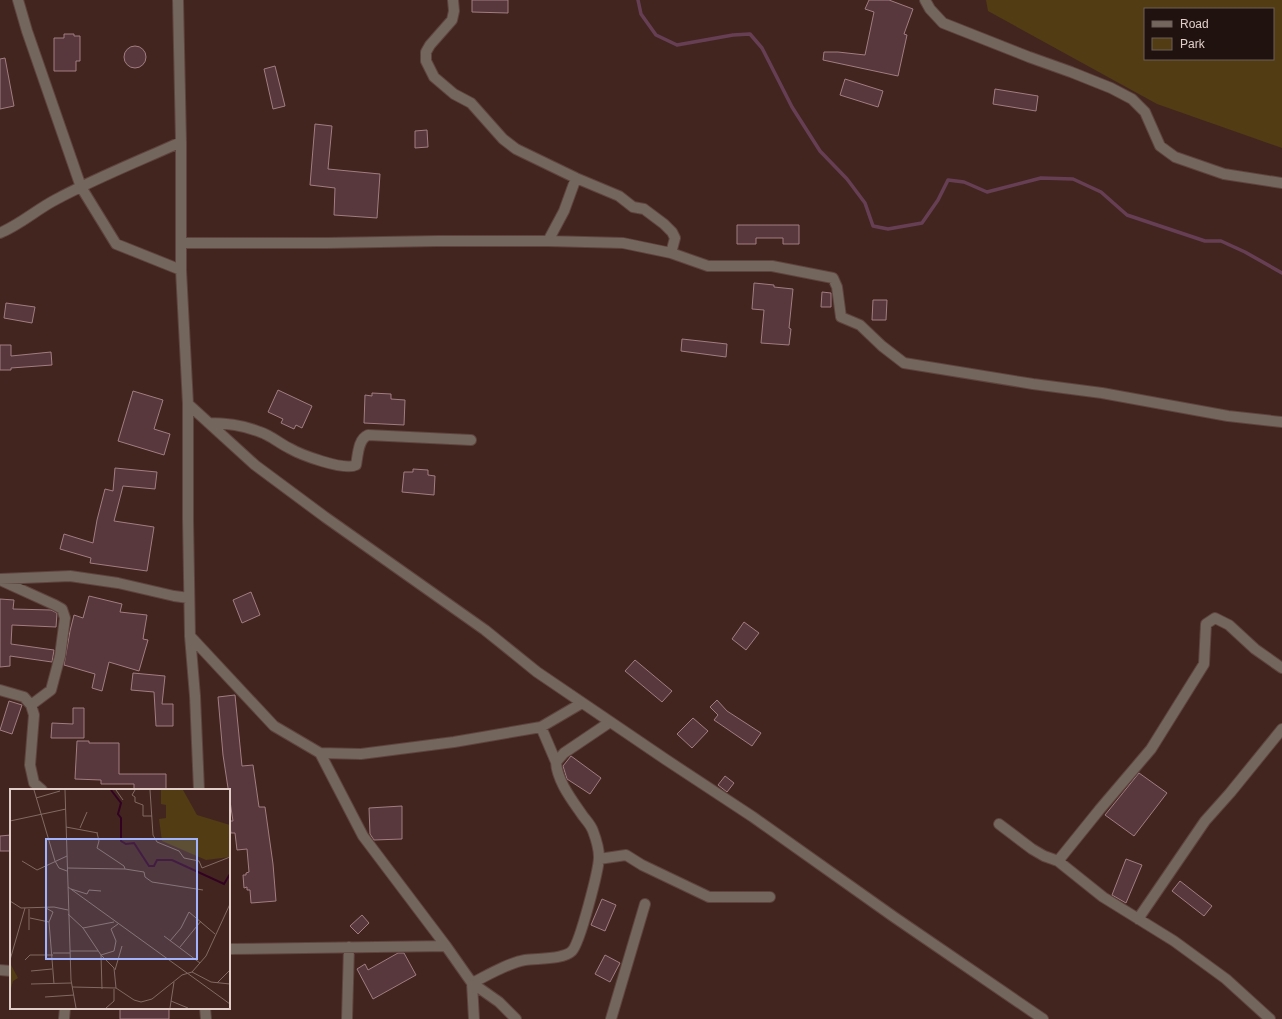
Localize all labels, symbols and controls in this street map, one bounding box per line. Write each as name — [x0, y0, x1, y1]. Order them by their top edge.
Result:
legend — [1144, 8, 1274, 60]
text: Road — [1180, 17, 1209, 31]
text: Park — [1180, 37, 1206, 51]
inset map — [10, 789, 230, 1009]

